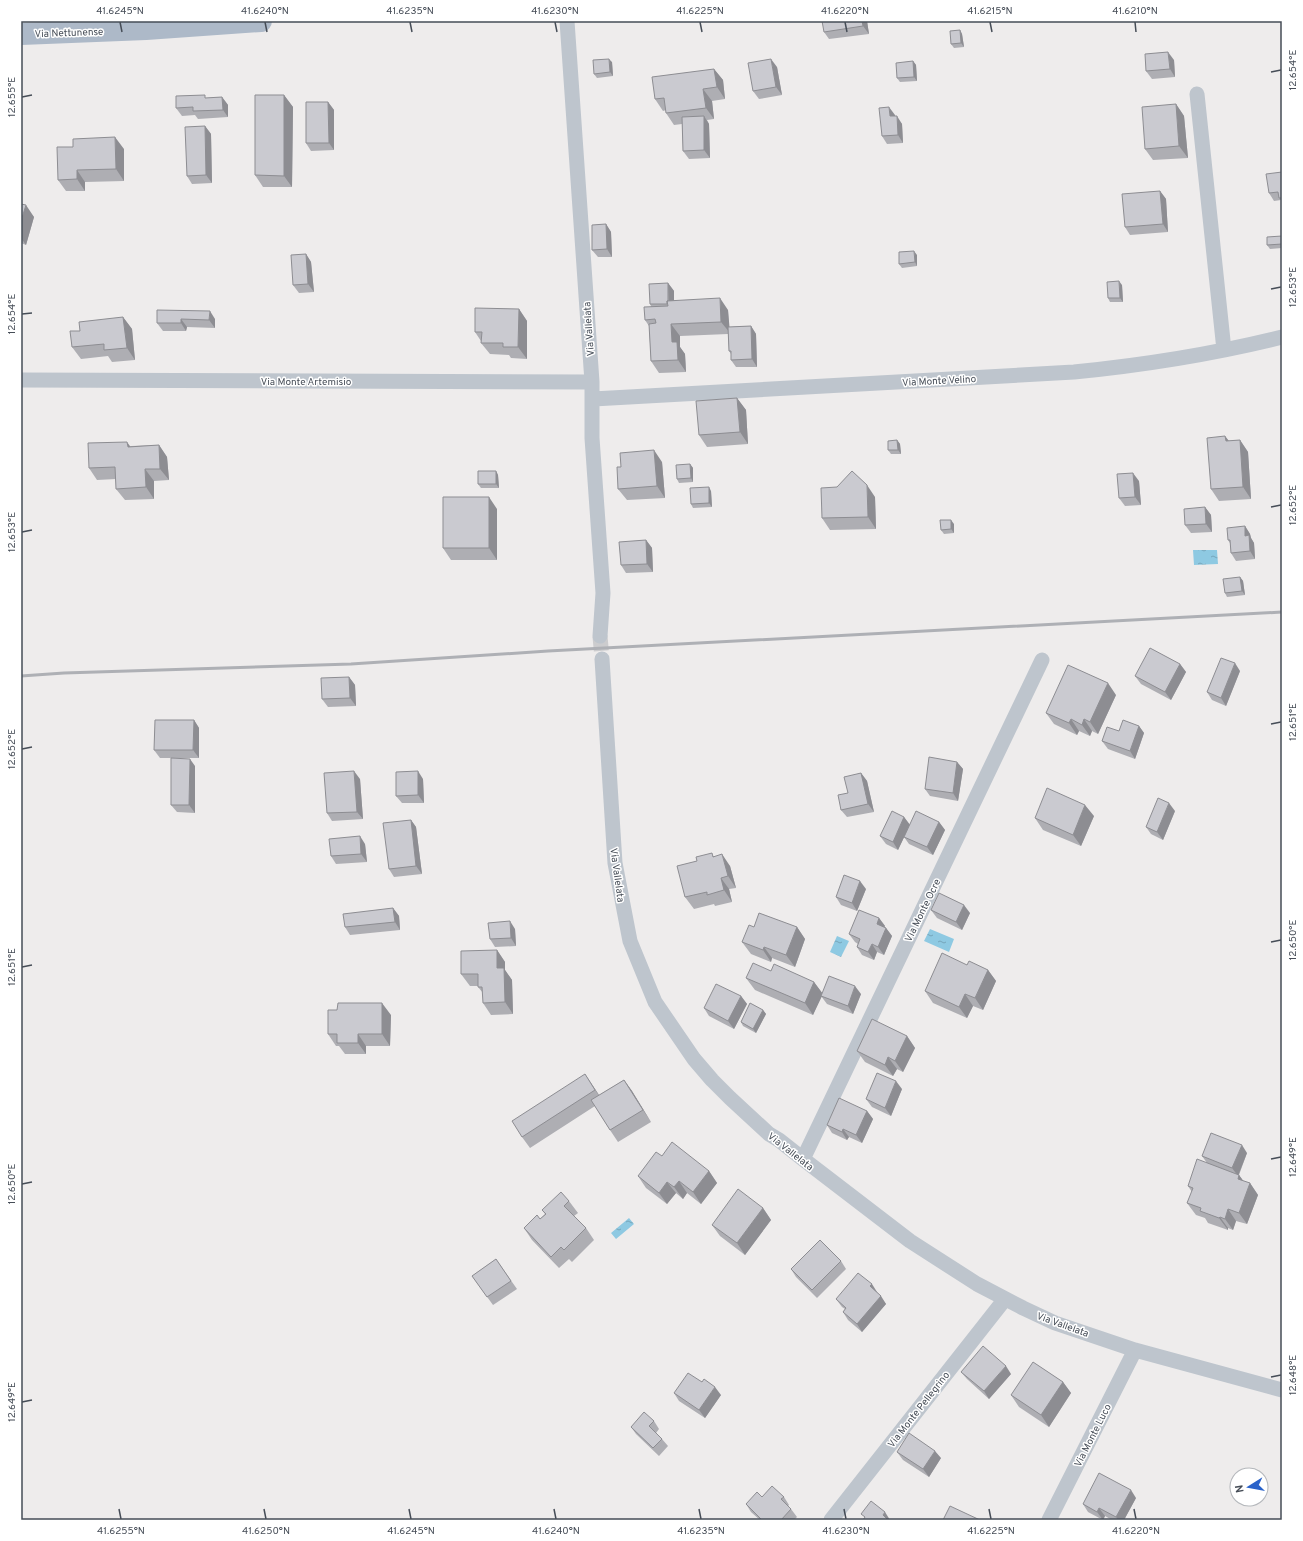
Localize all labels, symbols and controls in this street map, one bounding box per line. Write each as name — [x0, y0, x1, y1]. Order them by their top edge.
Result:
text: 41.6245°N — [96, 5, 144, 18]
text: 41.6240°N — [241, 5, 289, 18]
text: 41.6235°N — [386, 5, 434, 18]
text: 41.6230°N — [531, 5, 579, 18]
text: 41.6225°N — [676, 5, 724, 18]
text: 41.6220°N — [821, 5, 869, 18]
text: 41.6215°N — [967, 5, 1013, 18]
text: 41.6210°N — [1112, 5, 1158, 18]
street label: Via Nettunense — [34, 26, 104, 41]
text: 12.654°E — [1287, 50, 1300, 90]
text: 12.655°E — [6, 77, 19, 117]
text: 12.653°E — [1287, 267, 1300, 307]
text: 12.654°E — [6, 294, 19, 334]
street label: Via Vallelata — [581, 301, 598, 357]
street label: Via Monte Velino — [902, 373, 977, 390]
street label: Via Monte Artemisio — [261, 376, 352, 389]
text: 12.652°E — [1287, 485, 1300, 525]
text: 12.653°E — [6, 512, 19, 552]
text: 12.651°E — [1287, 703, 1300, 741]
text: 12.652°E — [6, 729, 19, 769]
street label: Via Vallelata — [606, 847, 627, 903]
street label: Via Monte Ocre — [903, 877, 944, 944]
text: 12.650°E — [1287, 920, 1300, 960]
text: 12.651°E — [6, 948, 19, 986]
street label: Via Vallelata — [765, 1130, 816, 1174]
text: 12.649°E — [1287, 1137, 1300, 1177]
text: 12.650°E — [6, 1164, 19, 1204]
street label: Via Vallelata — [1035, 1310, 1090, 1341]
text: 12.648°E — [1287, 1355, 1300, 1395]
street label: Via Monte Pellegrino — [885, 1369, 953, 1451]
text: 12.649°E — [6, 1382, 19, 1422]
street label: Via Monte Luco — [1072, 1402, 1115, 1469]
north arrow — [1229, 1467, 1269, 1507]
text: N — [1233, 1484, 1248, 1494]
text: 41.6255°N — [97, 1525, 145, 1538]
text: 41.6250°N — [242, 1525, 290, 1538]
text: 41.6245°N — [387, 1525, 435, 1538]
text: 41.6240°N — [532, 1525, 580, 1538]
text: 41.6235°N — [677, 1525, 725, 1538]
text: 41.6230°N — [822, 1525, 870, 1538]
text: 41.6225°N — [967, 1525, 1015, 1538]
text: 41.6220°N — [1112, 1525, 1160, 1538]

